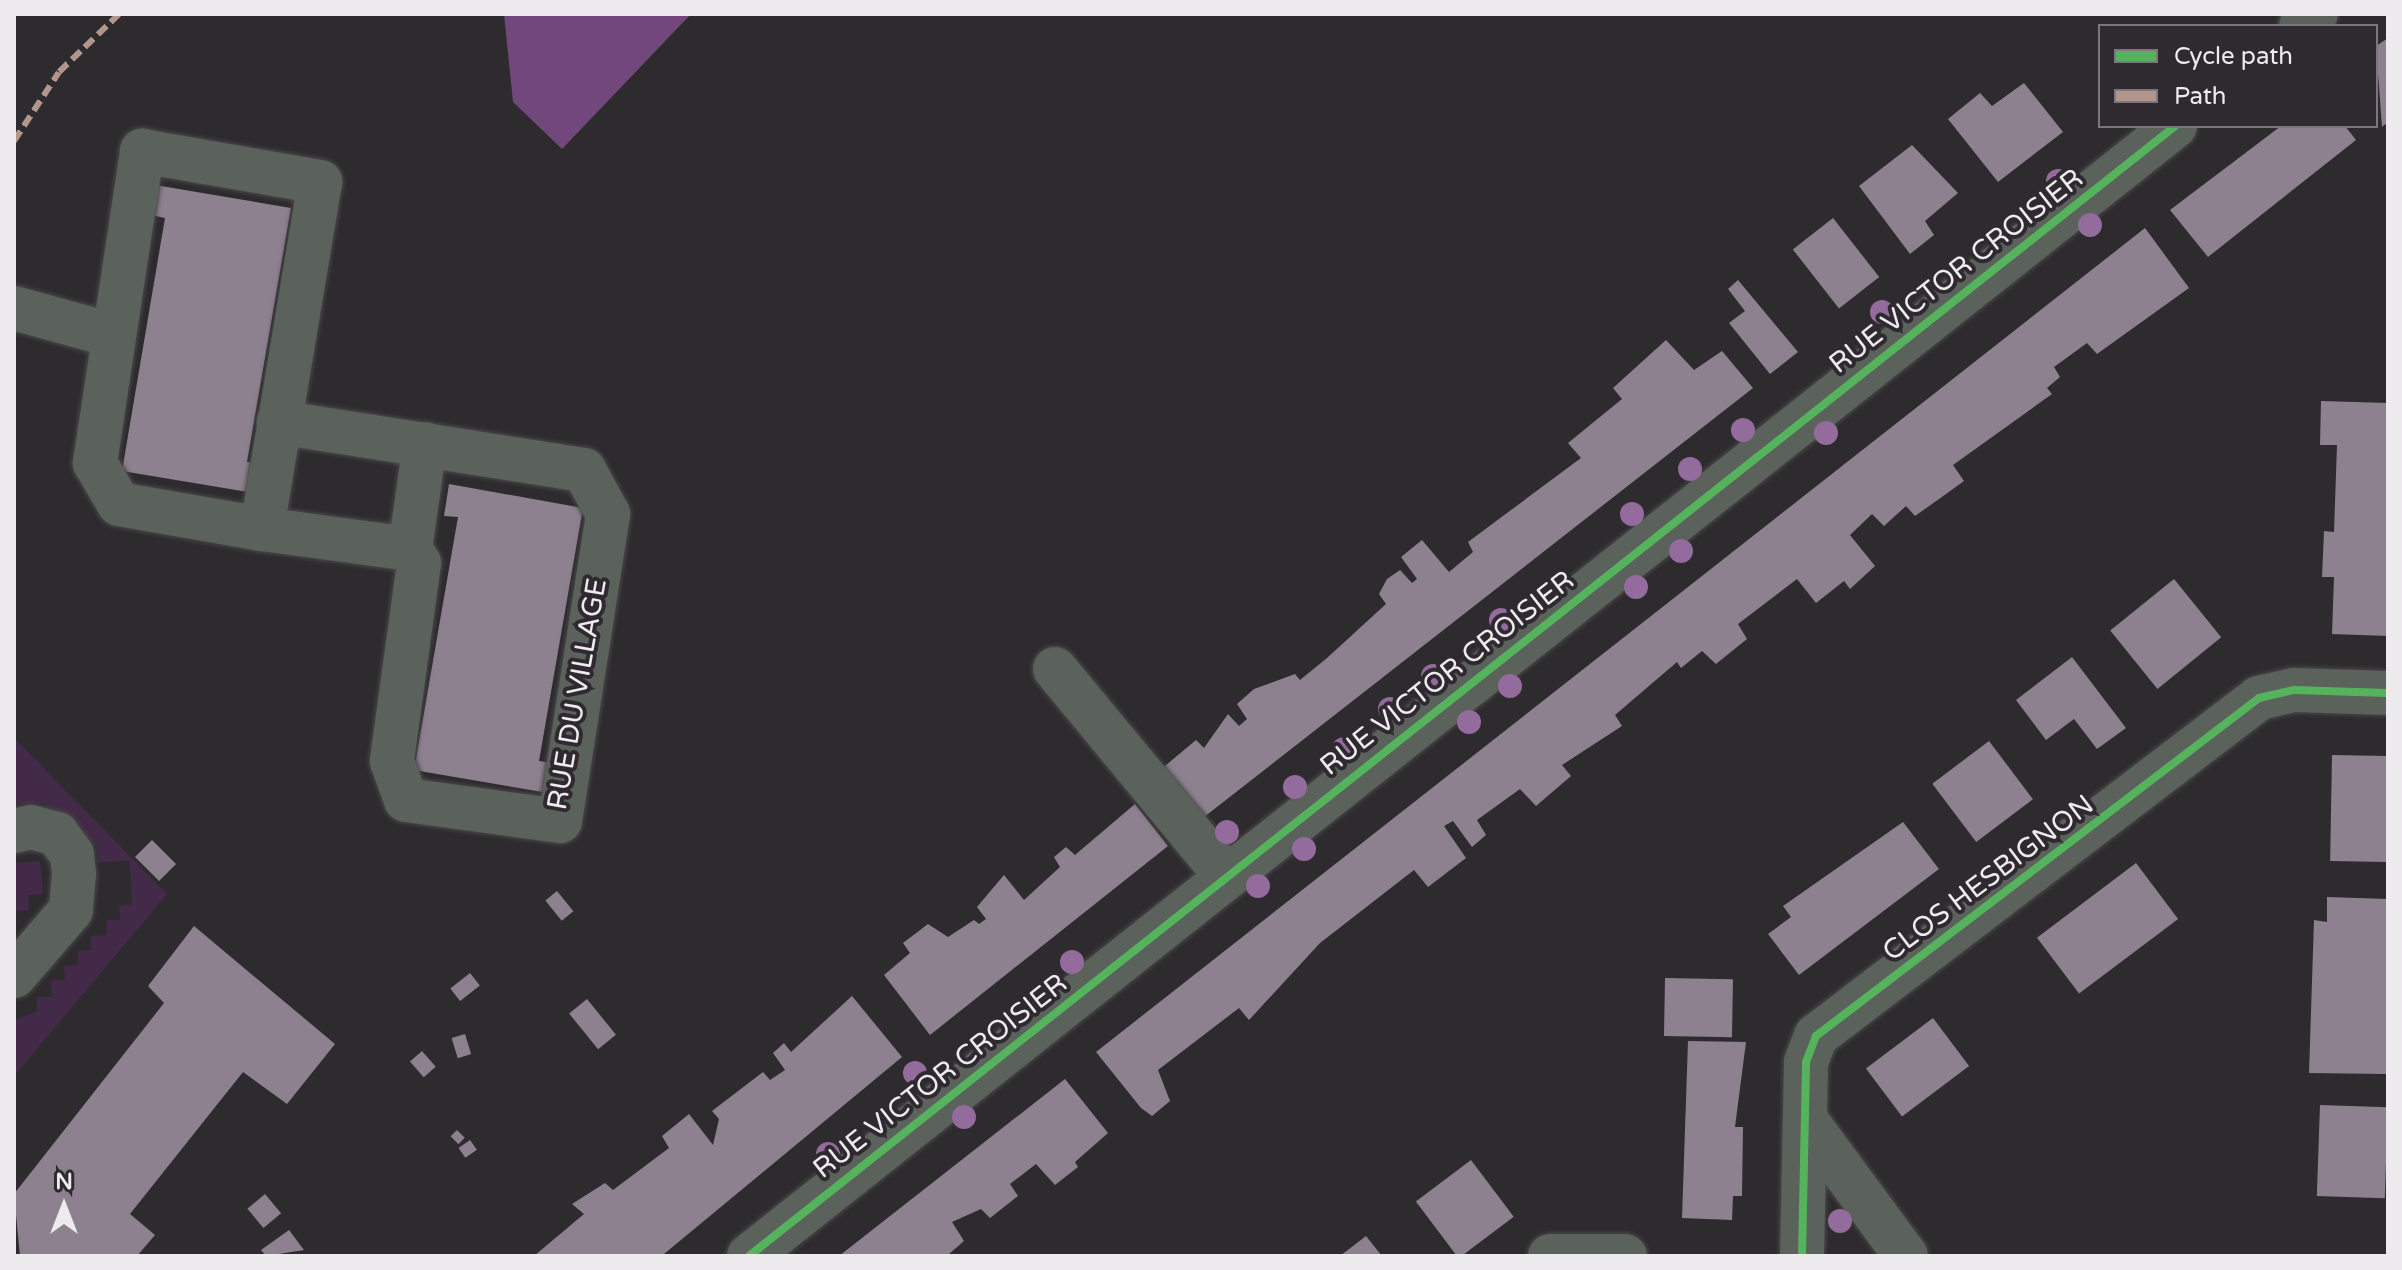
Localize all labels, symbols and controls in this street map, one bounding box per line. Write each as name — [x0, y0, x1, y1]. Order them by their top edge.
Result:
legend — [2098, 24, 2378, 128]
text: Cycle path — [2174, 42, 2293, 71]
text: Path — [2174, 82, 2227, 111]
street label: RUE VICTOR CROISIER — [1822, 162, 2090, 380]
street label: RUE VICTOR CROISIER — [1313, 564, 1581, 782]
street label: RUE DU VILLAGE — [540, 576, 614, 812]
street label: CLOS HESBIGNON — [1876, 788, 2100, 968]
street label: RUE VICTOR CROISIER — [806, 967, 1074, 1185]
north arrow — [24, 1166, 104, 1246]
text: N — [55, 1169, 73, 1195]

